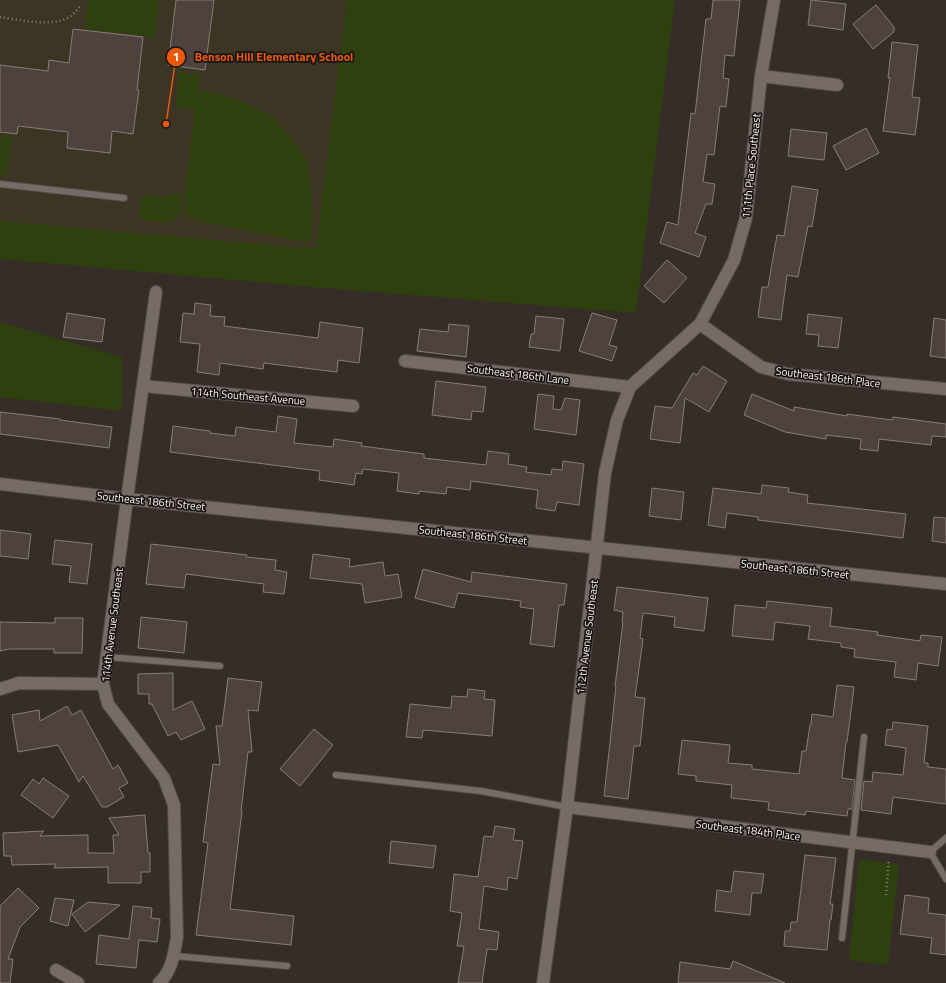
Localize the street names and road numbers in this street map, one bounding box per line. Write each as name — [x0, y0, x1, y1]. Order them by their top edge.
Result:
street label: 111th Place Southeast — [738, 113, 764, 219]
street label: Southeast 186th Lane — [466, 360, 570, 388]
street label: Southeast 186th Place — [775, 363, 882, 391]
street label: 114th Southeast Avenue — [190, 383, 306, 409]
street label: Southeast 186th Street — [96, 487, 206, 515]
street label: Southeast 186th Street — [418, 521, 528, 549]
street label: Southeast 186th Street — [740, 555, 850, 583]
street label: 114th Avenue Southeast — [97, 567, 127, 683]
street label: 112th Avenue Southeast — [572, 579, 602, 695]
street label: Southeast 184th Place — [695, 816, 802, 844]

